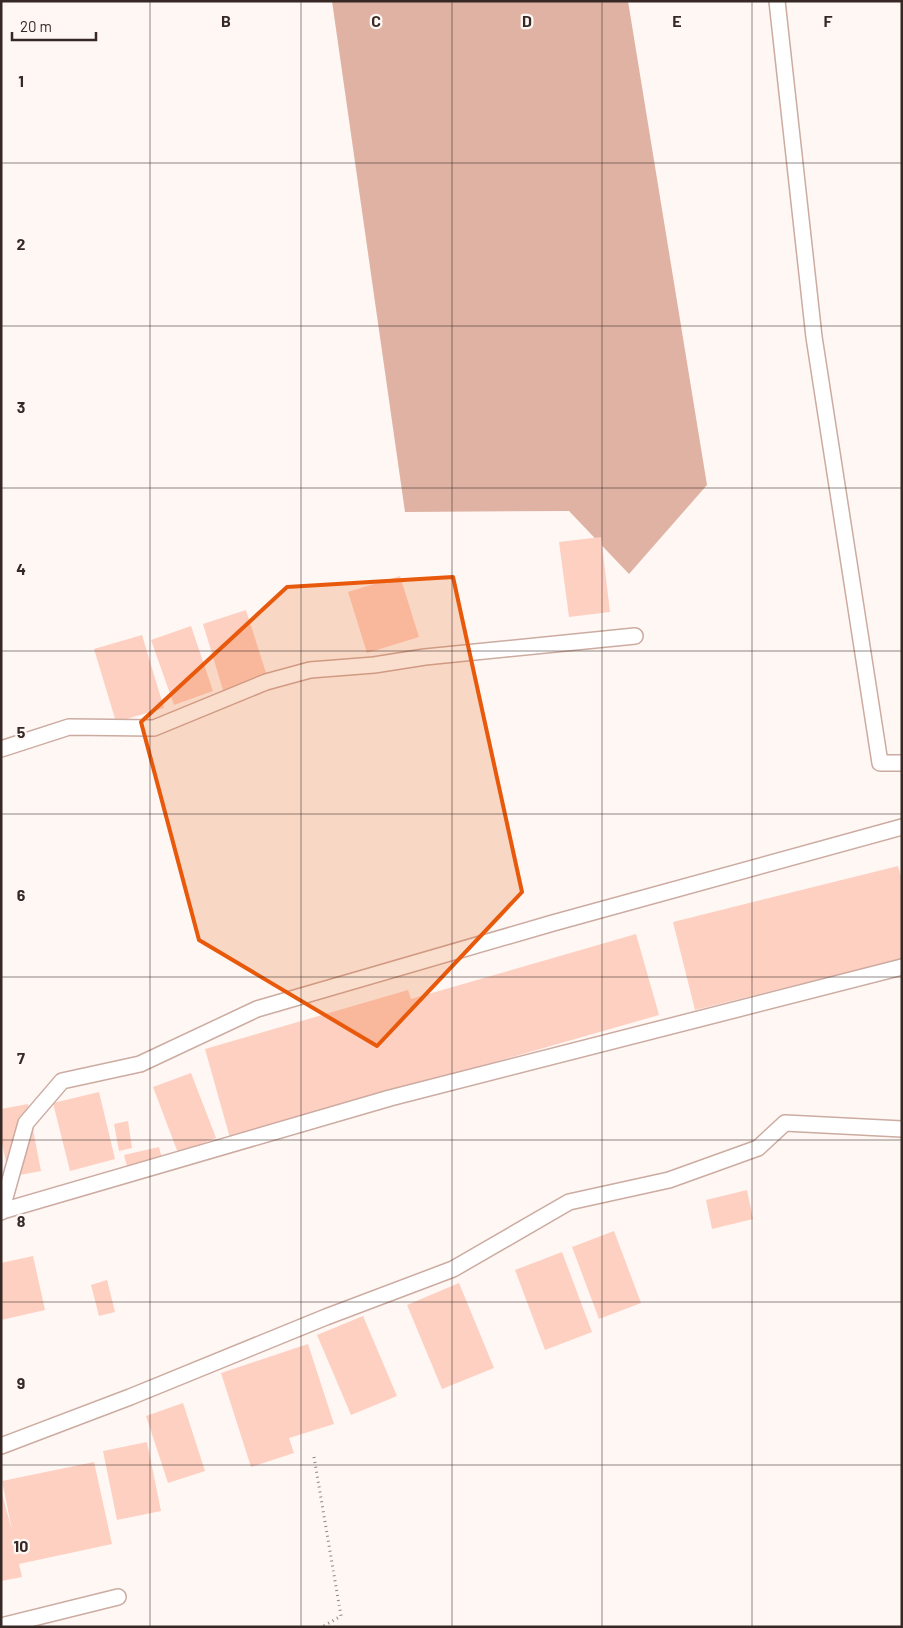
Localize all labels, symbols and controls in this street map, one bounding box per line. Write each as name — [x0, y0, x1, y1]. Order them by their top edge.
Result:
scale bar — [12, 10, 96, 42]
text: B — [221, 11, 231, 30]
text: C — [371, 11, 381, 30]
text: D — [522, 11, 532, 30]
text: E — [672, 11, 682, 30]
text: F — [824, 11, 833, 30]
text: 20 m — [20, 17, 52, 35]
text: 1 — [18, 71, 24, 90]
text: 2 — [17, 234, 26, 253]
text: 3 — [17, 397, 25, 416]
text: 4 — [16, 559, 26, 578]
text: 5 — [17, 722, 26, 741]
text: 6 — [17, 885, 26, 904]
text: 7 — [17, 1048, 25, 1067]
text: 8 — [17, 1211, 26, 1230]
text: 9 — [17, 1373, 25, 1392]
text: 10 — [14, 1536, 28, 1555]

